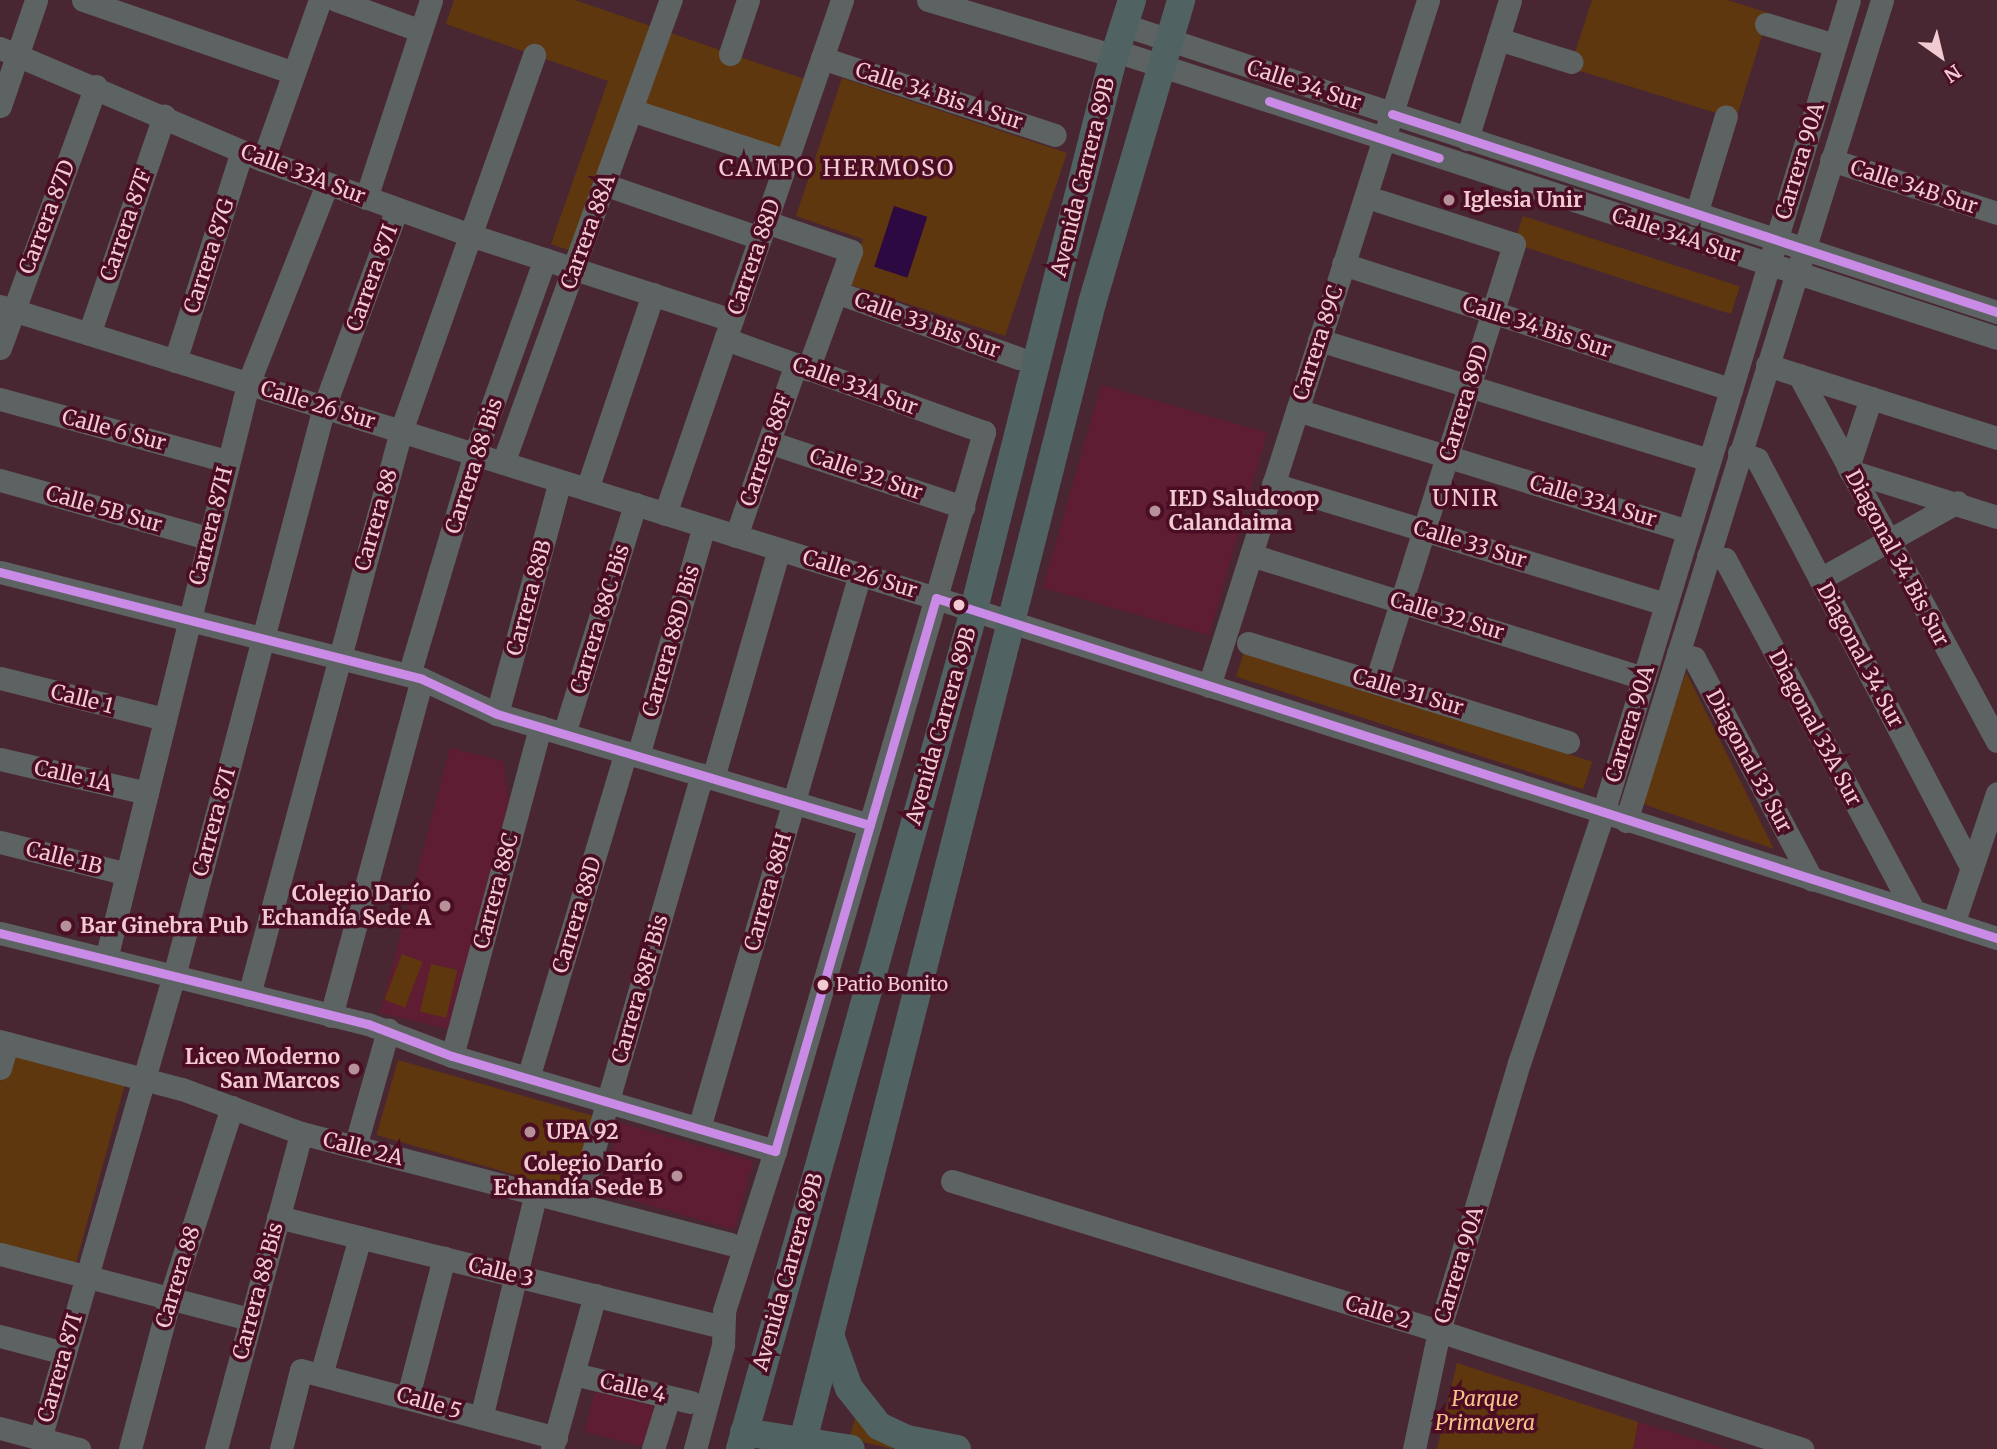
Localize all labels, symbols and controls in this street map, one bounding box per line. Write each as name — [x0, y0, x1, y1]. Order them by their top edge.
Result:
north arrow — [1906, 21, 1976, 91]
street label: Calle 34 Sur — [1244, 55, 1364, 115]
street label: Calle 34 Bis A Sur — [852, 57, 1026, 135]
text: N — [1940, 59, 1966, 88]
street label: Avenida Carrera 89B — [1046, 75, 1120, 279]
street label: Carrera 90A — [1770, 100, 1830, 222]
street label: Calle 33A Sur — [237, 139, 369, 209]
district label: CAMPO HERMOSO — [720, 154, 954, 182]
street label: Calle 34B Sur — [1847, 155, 1981, 219]
street label: Carrera 87D — [14, 157, 80, 277]
street label: Carrera 87F — [95, 166, 157, 284]
street label: Carrera 88A — [556, 171, 620, 293]
place label: Iglesia Unir — [1463, 187, 1583, 213]
marker: Iglesia Unir — [1441, 192, 1457, 208]
street label: Carrera 87G — [179, 195, 239, 317]
street label: Carrera 88D — [722, 196, 786, 318]
street label: Calle 34A Sur — [1609, 202, 1743, 268]
street label: Carrera 87I — [341, 221, 403, 335]
street label: Carrera 89C — [1288, 282, 1348, 404]
street label: Calle 33 Bis Sur — [851, 287, 1003, 363]
street label: Calle 34 Bis Sur — [1460, 291, 1614, 363]
street label: Carrera 89D — [1434, 342, 1494, 464]
street label: Calle 33A Sur — [789, 352, 921, 420]
street label: Calle 26 Sur — [258, 376, 378, 434]
street label: Carrera 88F — [735, 390, 797, 510]
street label: Carrera 88 Bis — [440, 395, 508, 537]
street label: Calle 6 Sur — [59, 404, 169, 456]
street label: Calle 32 Sur — [806, 443, 926, 505]
street label: Carrera 87H — [184, 464, 238, 588]
street label: Carrera 88 — [349, 466, 403, 574]
street label: Diagonal 34 Bis Sur — [1840, 466, 1954, 650]
street label: Calle 33A Sur — [1527, 470, 1659, 532]
street label: Calle 5B Sur — [43, 480, 165, 538]
district label: UNIR — [1433, 484, 1499, 512]
place label: IED Saludcoop Calandaima — [1169, 486, 1319, 536]
marker: IED Saludcoop Calandaima — [1147, 503, 1163, 519]
street label: Calle 33 Sur — [1410, 515, 1530, 573]
street label: Carrera 88B — [501, 537, 557, 659]
street label: Carrera 88C Bis — [565, 541, 635, 697]
street label: Calle 26 Sur — [800, 545, 920, 603]
street label: Carrera 88D Bis — [637, 562, 705, 720]
street label: Diagonal 34 Sur — [1811, 579, 1909, 731]
street label: Calle 32 Sur — [1387, 587, 1507, 645]
unlabelled marker — [952, 598, 966, 612]
street label: Avenida Carrera 89B — [901, 624, 981, 828]
street label: Diagonal 33A Sur — [1763, 646, 1867, 810]
street label: Calle 31 Sur — [1350, 663, 1466, 721]
street label: Carrera 90A — [1600, 663, 1660, 785]
street label: Calle 1 — [48, 679, 116, 719]
street label: Diagonal 33 Sur — [1701, 685, 1797, 837]
street label: Calle 1A — [32, 755, 114, 797]
street label: Carrera 87I — [187, 765, 241, 879]
street label: Carrera 88C — [468, 830, 524, 952]
street label: Carrera 88H — [739, 830, 797, 954]
street label: Calle 1B — [23, 836, 105, 880]
street label: Carrera 88D — [547, 854, 607, 976]
place label: Colegio Darío Echandía Sede A — [261, 881, 431, 931]
marker: Colegio Darío Echandía Sede A — [437, 898, 453, 914]
street label: Carrera 88F Bis — [607, 912, 673, 1066]
place label: Bar Ginebra Pub — [80, 913, 248, 939]
marker: Bar Ginebra Pub — [58, 918, 74, 934]
place label: Patio Bonito — [836, 974, 948, 996]
marker: Patio Bonito — [816, 978, 830, 992]
place label: Liceo Moderno San Marcos — [185, 1044, 340, 1094]
marker: Liceo Moderno San Marcos — [346, 1061, 362, 1077]
place label: UPA 92 — [546, 1119, 619, 1145]
marker: UPA 92 — [520, 1122, 540, 1142]
street label: Calle 2A — [320, 1127, 406, 1171]
place label: Colegio Darío Echandía Sede B — [493, 1151, 663, 1201]
marker: Colegio Darío Echandía Sede B — [669, 1168, 685, 1184]
street label: Avenida Carrera 89B — [748, 1170, 828, 1374]
street label: Carrera 90A — [1429, 1204, 1489, 1326]
street label: Carrera 88 Bis — [228, 1220, 288, 1362]
street label: Carrera 88 — [151, 1223, 205, 1331]
street label: Calle 3 — [466, 1252, 536, 1292]
street label: Calle 2 — [1342, 1290, 1414, 1334]
street label: Carrera 87I — [32, 1311, 88, 1425]
street label: Calle 4 — [597, 1368, 669, 1408]
street label: Calle 5 — [394, 1382, 464, 1424]
park label: Parque Primavera — [1435, 1386, 1535, 1436]

